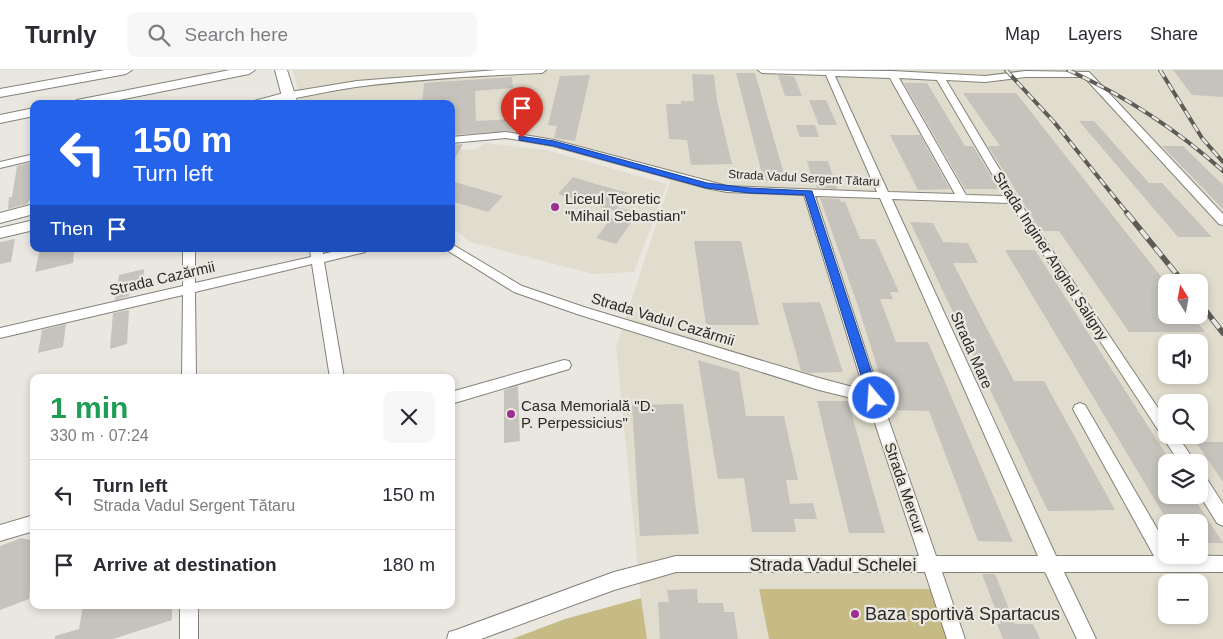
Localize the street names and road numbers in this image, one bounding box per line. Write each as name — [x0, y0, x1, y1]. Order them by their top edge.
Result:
street label: Strada Vadul Sergent Tătaru — [728, 167, 880, 189]
street label: Strada Inginer Anghel Saligny — [990, 168, 1112, 344]
street label: Strada Cazărmii — [108, 258, 216, 298]
street label: Strada Vadul Cazărmii — [589, 289, 737, 349]
street label: Strada Mare — [947, 309, 997, 391]
street label: Strada Mercur — [881, 440, 929, 536]
street label: Strada Vadul Schelei — [750, 555, 916, 575]

